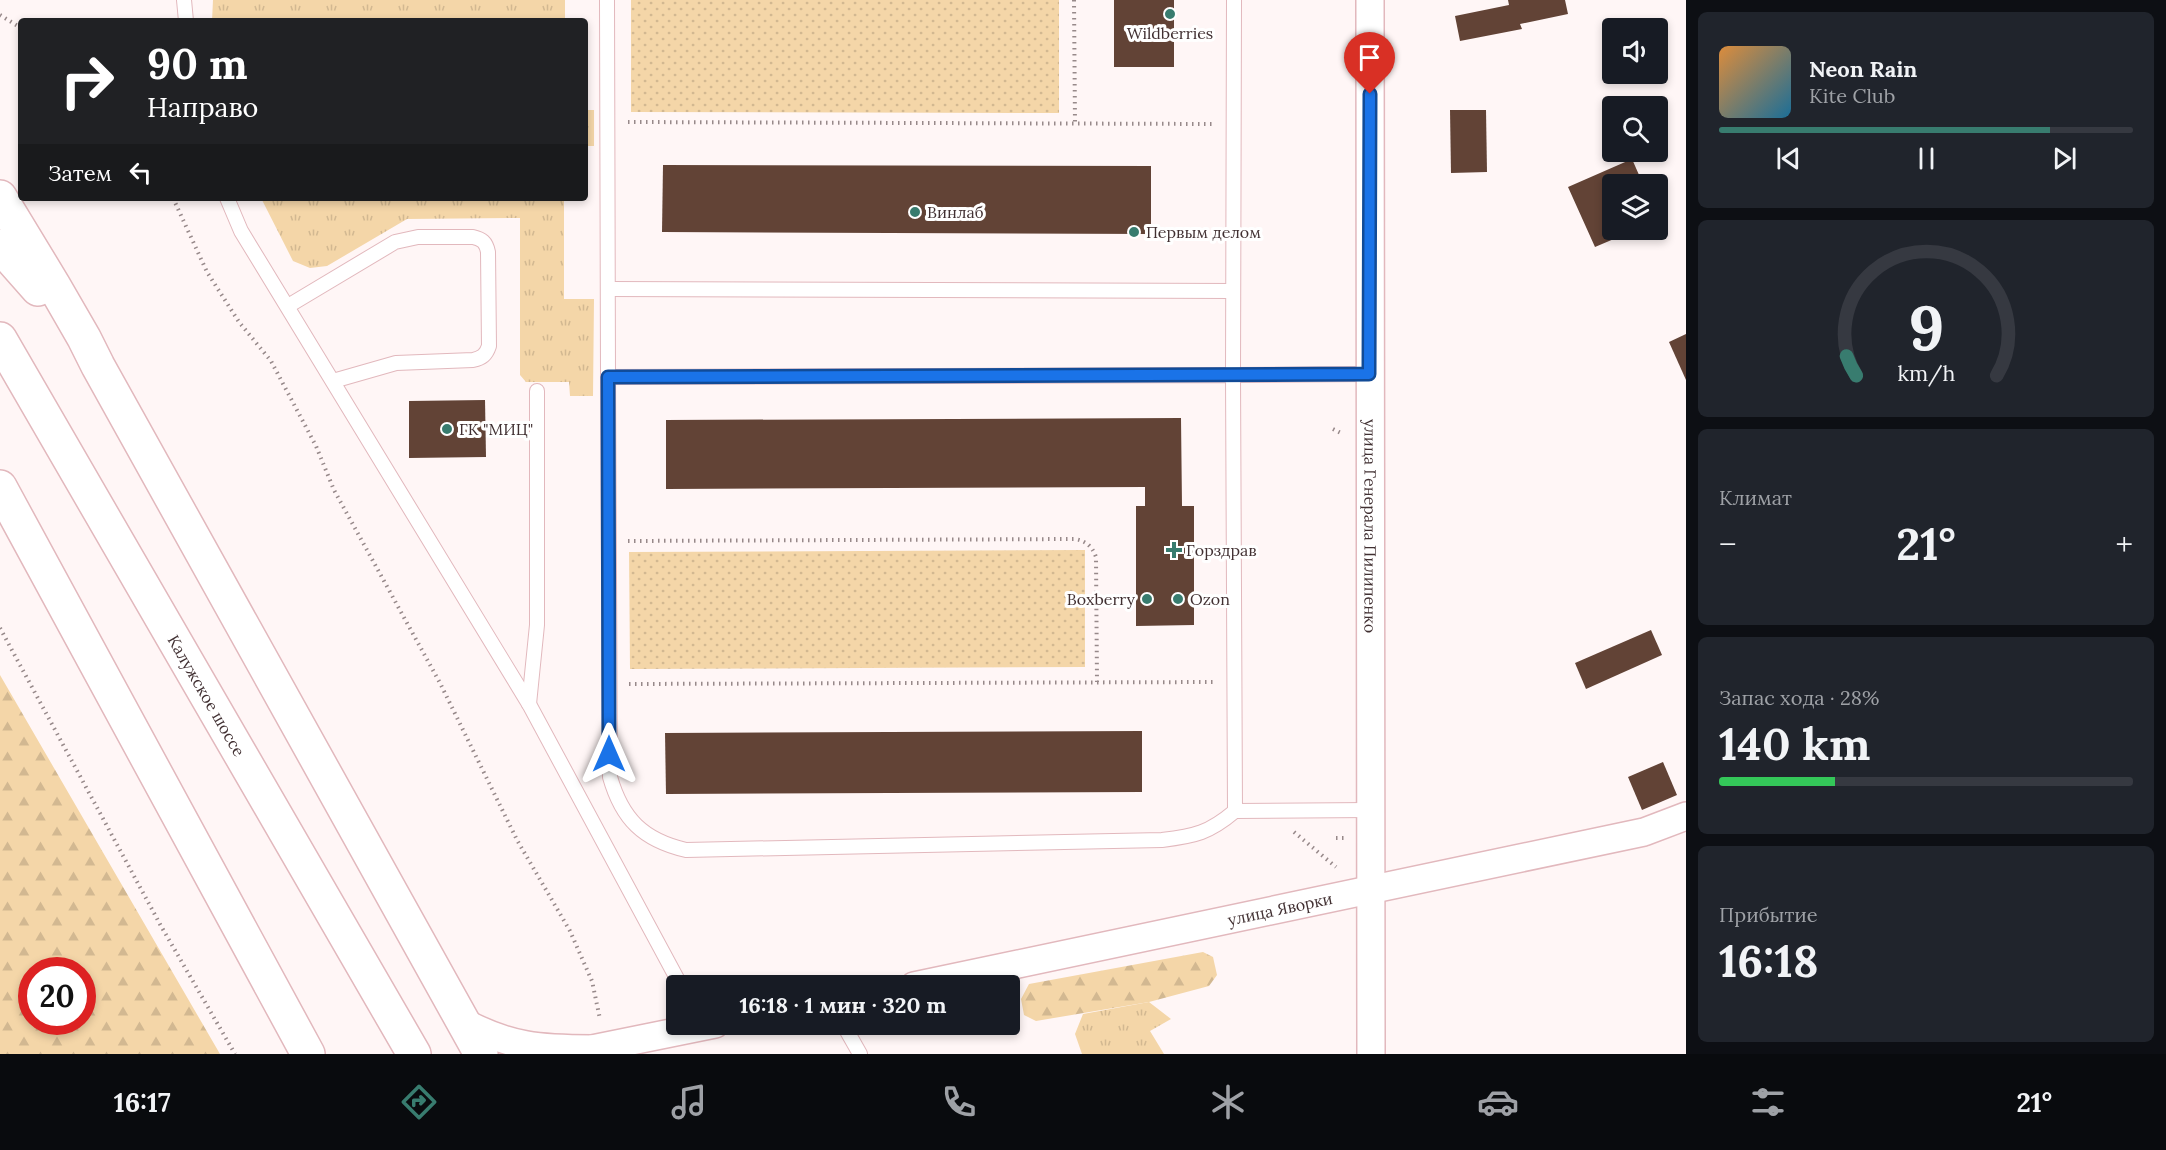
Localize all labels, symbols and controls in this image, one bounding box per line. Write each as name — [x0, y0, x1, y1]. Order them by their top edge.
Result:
marker: Wildberries — [1163, 7, 1177, 21]
map controls — [1602, 18, 1668, 240]
button: sound — [1602, 18, 1668, 84]
place label: Wildberries — [1127, 23, 1213, 43]
pin — [1344, 32, 1395, 94]
text: 90 m — [147, 37, 248, 91]
icon: arrive — [1353, 41, 1386, 74]
icon: right — [48, 42, 126, 120]
text: Neon Rain — [1809, 55, 1917, 83]
text: Kite Club — [1809, 83, 1895, 108]
text: Направо — [147, 90, 258, 124]
button: search — [1602, 96, 1668, 162]
icon: previous — [1772, 142, 1805, 175]
icon: pause — [1910, 142, 1943, 175]
icon: next — [2048, 142, 2081, 175]
icon: left — [124, 156, 157, 189]
text: Затем — [48, 159, 112, 187]
button: layers — [1602, 174, 1668, 240]
place label: Винлаб — [927, 202, 984, 222]
marker: Винлаб — [908, 205, 922, 219]
place label: Первым делом — [1146, 222, 1261, 242]
marker: Первым делом — [1127, 225, 1141, 239]
text: 9 — [1908, 287, 1944, 367]
text: km/h — [1897, 359, 1955, 387]
place label: ГК "МИЦ" — [459, 419, 533, 439]
street label: улица Генерала Пилипенко — [1360, 419, 1381, 633]
marker: ГК "МИЦ" — [440, 422, 454, 436]
text: Климат — [1719, 485, 1792, 510]
text: 21° — [1896, 515, 1956, 572]
text: − — [1719, 523, 1737, 565]
text: + — [2115, 523, 2133, 565]
place label: Горздрав — [1186, 540, 1257, 560]
marker: Горздрав — [1167, 543, 1181, 557]
place label: Boxberry — [1067, 589, 1136, 609]
place label: Ozon — [1190, 589, 1230, 609]
marker: Boxberry — [1140, 592, 1154, 606]
marker: Ozon — [1171, 592, 1185, 606]
street label: Калужское шоссе — [163, 631, 250, 760]
text: Запас хода · 28% — [1719, 685, 1879, 710]
text: 140 km — [1719, 715, 1870, 772]
position arrow — [577, 722, 641, 786]
street label: улица Яворки — [1226, 888, 1334, 930]
text: Прибытие — [1719, 902, 1818, 927]
text: 16:18 — [1719, 932, 1818, 989]
speed limit sign: 20 — [18, 957, 96, 1035]
text: 16:18 · 1 мин · 320 m — [739, 991, 947, 1019]
icon: directions — [398, 1081, 440, 1123]
icon: music — [668, 1081, 710, 1123]
icon: phone — [938, 1081, 980, 1123]
icon: climate — [1207, 1081, 1249, 1123]
icon: car — [1477, 1081, 1519, 1123]
icon: filters — [1747, 1081, 1789, 1123]
text: 16:17 — [114, 1085, 171, 1119]
text: 21° — [2016, 1085, 2052, 1119]

